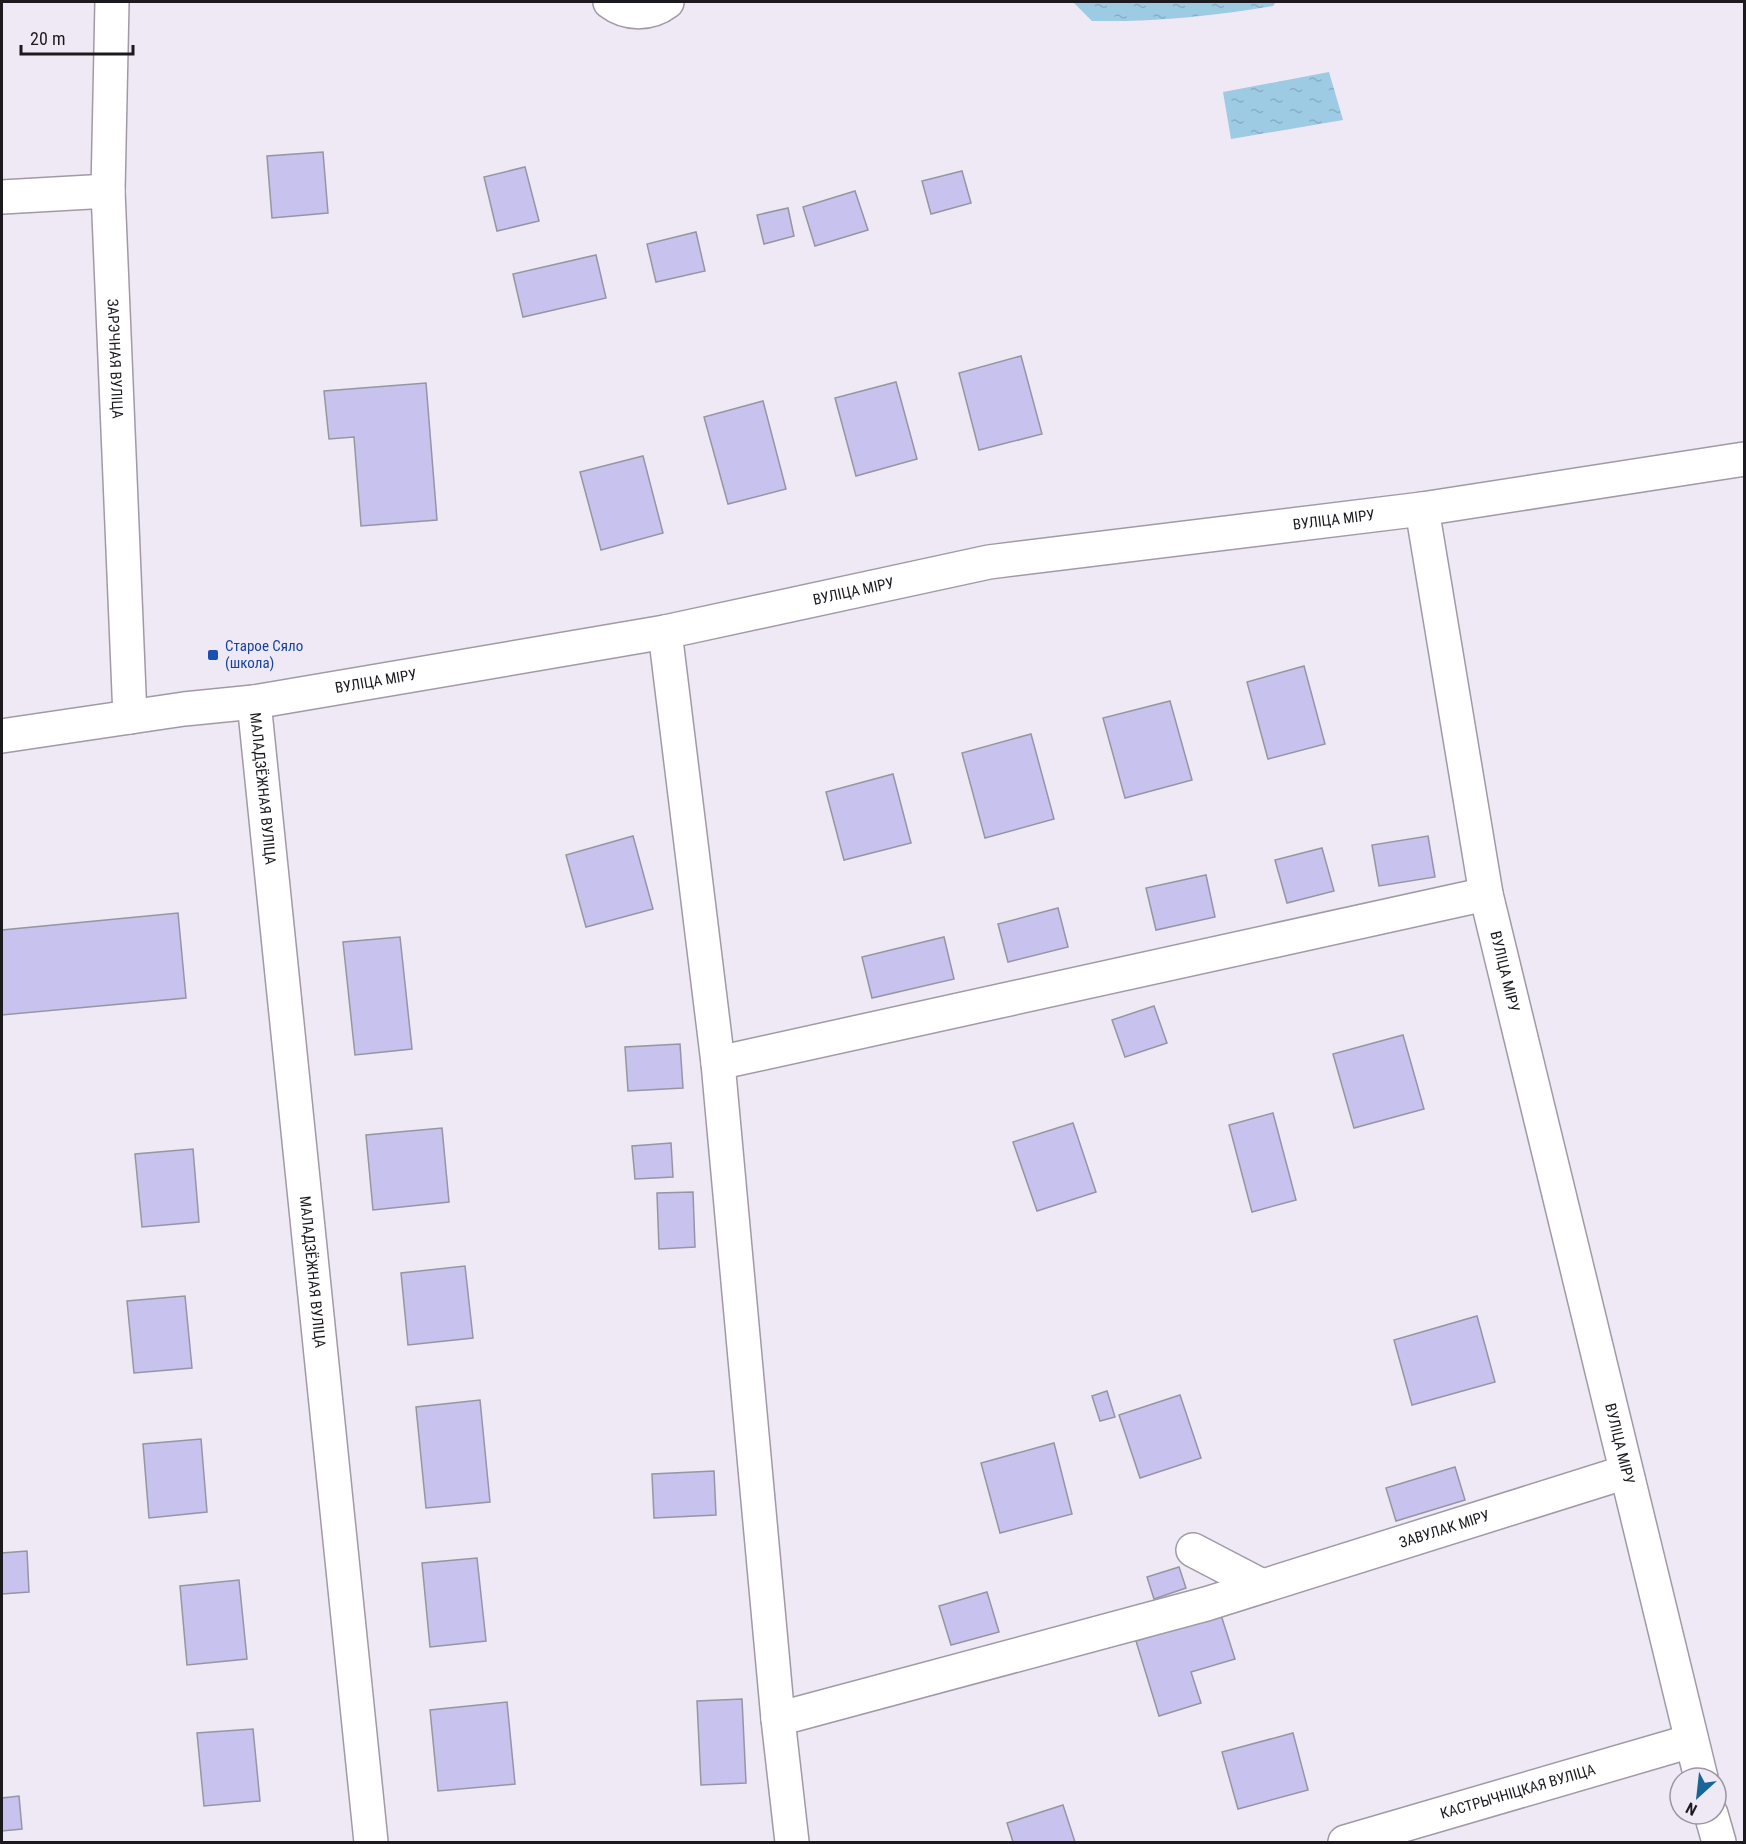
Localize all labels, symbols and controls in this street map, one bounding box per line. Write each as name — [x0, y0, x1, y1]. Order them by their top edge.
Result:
scale bar — [21, 18, 134, 56]
text: 20 m — [30, 28, 65, 49]
street label: ЗАРЭЧНАЯ ВУЛІЦА — [104, 299, 127, 419]
street label: ВУЛІЦА МІРУ — [1292, 506, 1376, 534]
street label: ВУЛІЦА МІРУ — [811, 574, 896, 609]
place label: Старое Сяло (школа) — [225, 637, 303, 672]
marker: Старое Сяло (школа) — [206, 648, 220, 662]
street label: ВУЛІЦА МІРУ — [334, 665, 418, 697]
street label: МАЛАДЗЁЖНАЯ ВУЛІЦА — [246, 712, 280, 866]
street label: ВУЛІЦА МІРУ — [1486, 929, 1523, 1014]
street label: МАЛАДЗЁЖНАЯ ВУЛІЦА — [296, 1195, 329, 1349]
street label: ВУЛІЦА МІРУ — [1601, 1402, 1638, 1486]
street label: ЗАВУЛАК МІРУ — [1397, 1506, 1492, 1552]
street label: КАСТРЫЧНІЦКАЯ ВУЛІЦА — [1438, 1760, 1598, 1823]
north arrow — [1668, 1766, 1728, 1826]
text: N — [1683, 1798, 1700, 1820]

